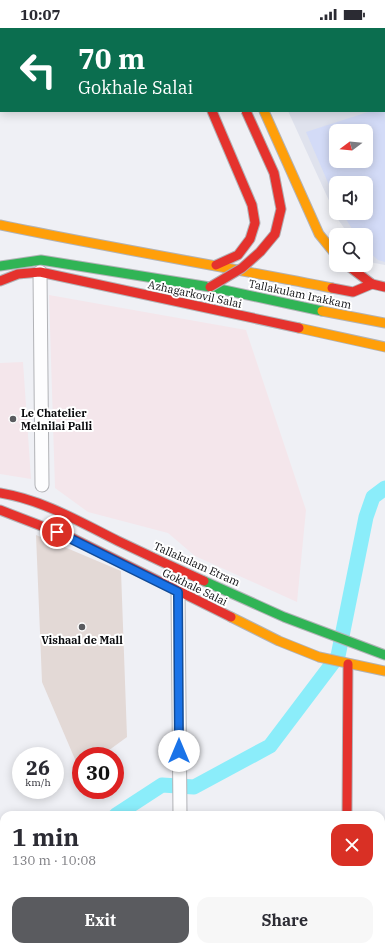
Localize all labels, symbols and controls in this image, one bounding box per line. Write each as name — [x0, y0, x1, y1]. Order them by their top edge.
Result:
text: 10:07 — [20, 5, 61, 24]
text: 70 m — [78, 40, 145, 77]
icon: left — [12, 44, 64, 96]
text: Gokhale Salai — [78, 76, 193, 99]
north arrow — [329, 124, 373, 168]
map controls — [329, 124, 373, 272]
button: sound — [329, 176, 373, 220]
button: search — [329, 228, 373, 272]
street label: Tallakulam Irakkam — [247, 276, 353, 312]
street label: Azhagarkovil Salai — [147, 277, 244, 311]
place label: Le Chatelier Melnilai Palli — [21, 406, 93, 433]
marker: Le Chatelier Melnilai Palli — [8, 414, 18, 424]
pin — [40, 515, 74, 549]
icon: arrive — [46, 521, 68, 543]
street label: Tallakulam Etram — [152, 539, 243, 590]
street label: Gokhale Salai — [160, 565, 230, 609]
marker: Vishaal de Mall — [77, 622, 87, 632]
place label: Vishaal de Mall — [41, 633, 123, 647]
position arrow — [158, 730, 200, 772]
speed limit sign: 30 — [72, 747, 124, 799]
text: 26 — [26, 754, 50, 781]
text: km/h — [25, 776, 51, 789]
text: 1 min — [12, 821, 79, 853]
button: close — [331, 824, 373, 866]
text: 130 m · 10:08 — [12, 852, 96, 869]
button: Exit — [12, 897, 189, 943]
button: Share — [197, 897, 373, 943]

